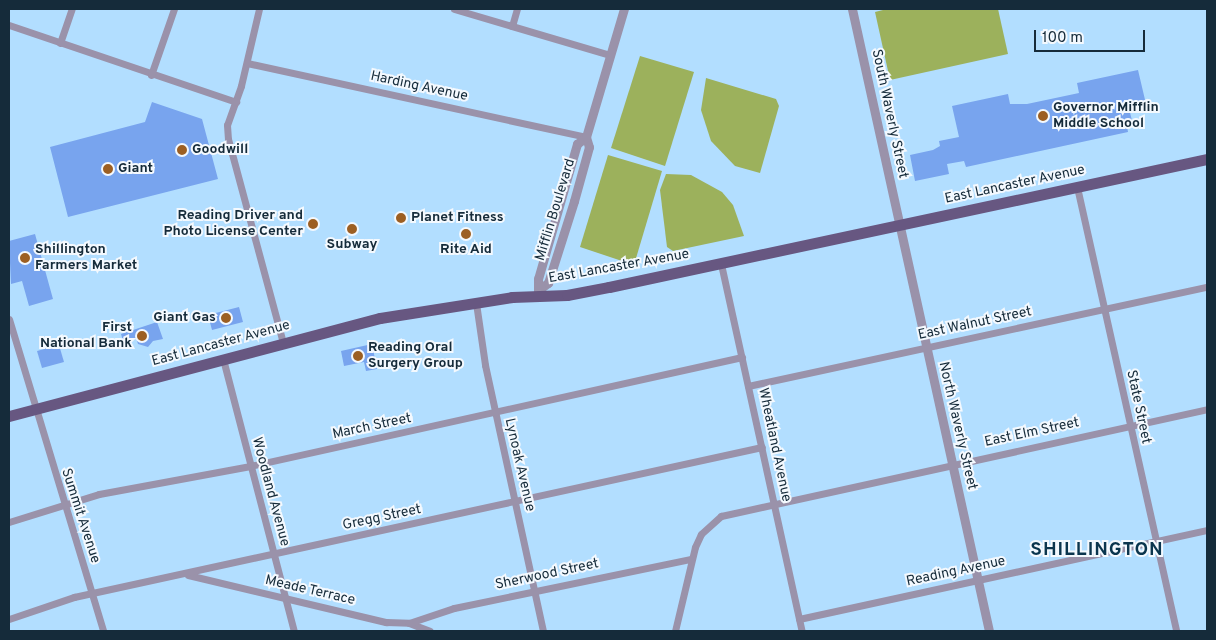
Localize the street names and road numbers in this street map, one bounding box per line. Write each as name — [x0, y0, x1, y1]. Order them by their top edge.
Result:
street label: South Waverly Street — [867, 48, 911, 180]
street label: Harding Avenue — [369, 68, 469, 106]
street label: Mifflin Boulevard — [532, 157, 580, 263]
street label: East Lancaster Avenue — [943, 162, 1087, 208]
street label: East Lancaster Avenue — [547, 246, 691, 288]
street label: East Walnut Street — [917, 304, 1033, 344]
street label: East Lancaster Avenue — [150, 317, 292, 371]
street label: North Waverly Street — [934, 360, 980, 492]
street label: State Street — [1122, 369, 1154, 445]
street label: Wheatland Avenue — [754, 386, 794, 504]
street label: March Street — [331, 410, 413, 444]
street label: East Elm Street — [983, 415, 1081, 451]
street label: Lynoak Avenue — [500, 416, 538, 514]
street label: Woodland Avenue — [247, 435, 293, 549]
street label: Summit Avenue — [57, 466, 103, 566]
street label: Gregg Street — [341, 501, 423, 535]
street label: Reading Avenue — [905, 553, 1007, 591]
street label: Sherwood Street — [494, 556, 600, 594]
street label: Meade Terrace — [263, 572, 357, 610]

